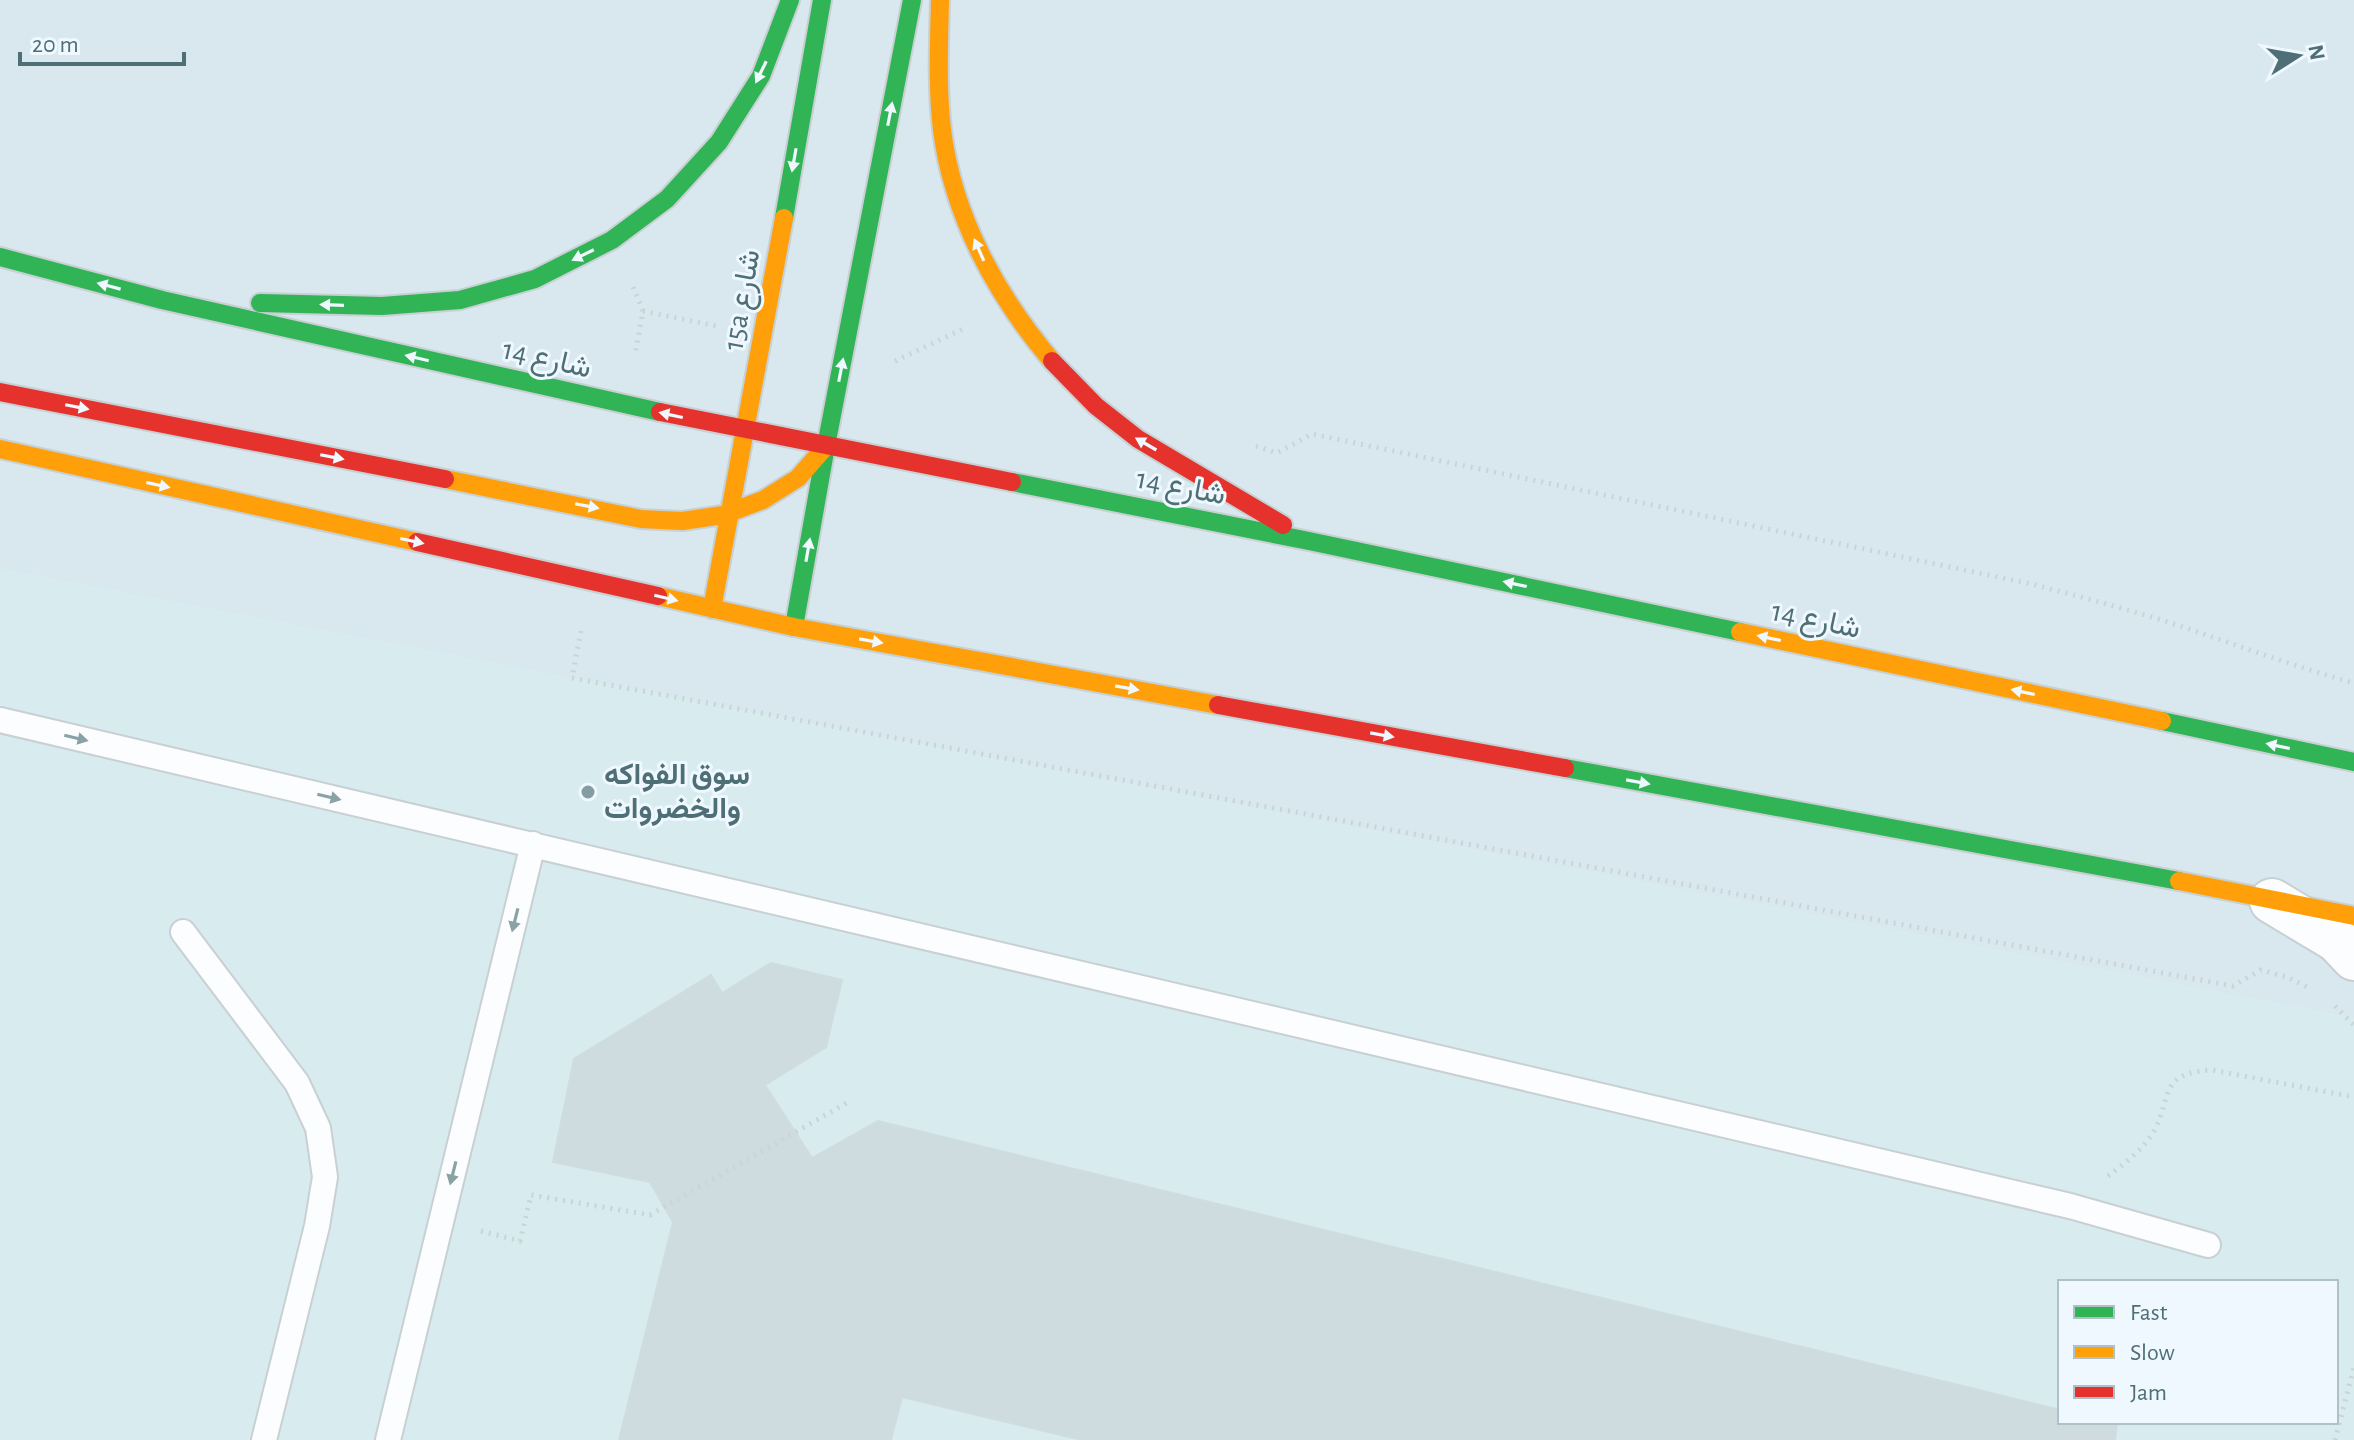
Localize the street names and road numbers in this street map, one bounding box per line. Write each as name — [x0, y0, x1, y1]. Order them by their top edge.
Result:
street label: 15a شارع — [718, 247, 770, 354]
street label: شارع 14 — [499, 334, 594, 388]
street label: شارع 14 — [1133, 464, 1228, 514]
street label: شارع 14 — [1768, 596, 1863, 648]

